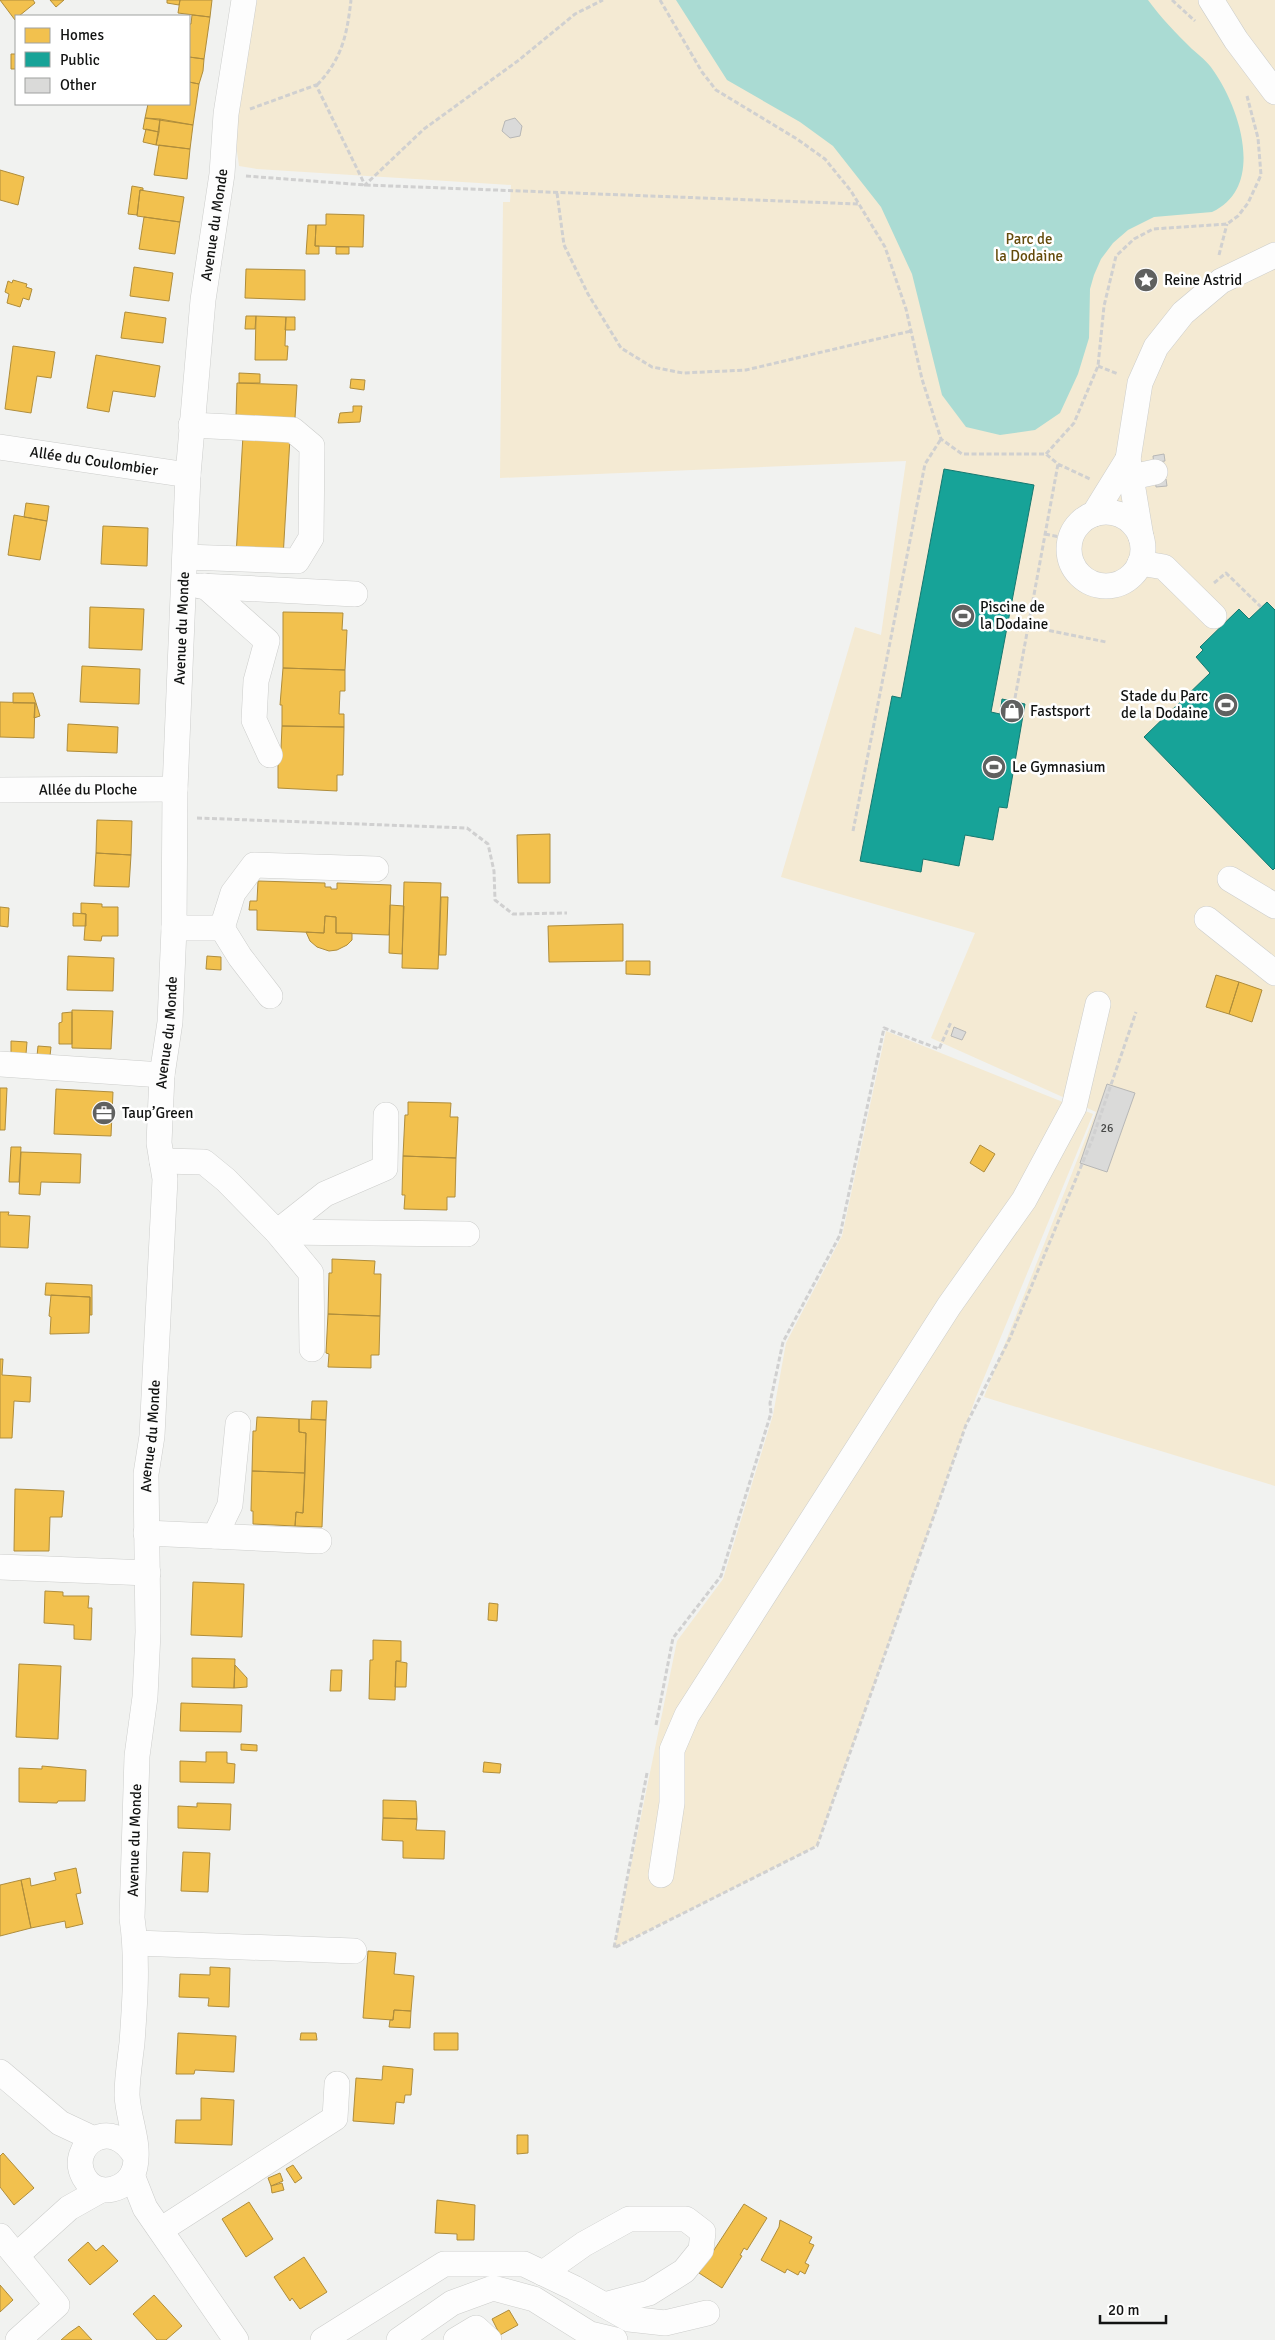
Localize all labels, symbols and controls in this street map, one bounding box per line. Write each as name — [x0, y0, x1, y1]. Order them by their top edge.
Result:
legend — [15, 15, 190, 105]
text: Homes — [60, 26, 104, 44]
text: Public — [60, 51, 100, 69]
text: Other — [60, 76, 97, 94]
street label: Avenue du Monde — [197, 168, 231, 282]
park label: Parc de la Dodaine — [995, 230, 1063, 265]
place icon: Reine Astrid — [1133, 267, 1159, 293]
place label: Reine Astrid — [1164, 271, 1242, 289]
street label: Allée du Coulombier — [29, 443, 160, 480]
street label: Avenue du Monde — [170, 571, 193, 685]
place label: Piscine de la Dodaine — [980, 598, 1048, 633]
sports icon: Piscine de la Dodaine — [950, 603, 976, 629]
place label: Stade du Parc de la Dodaine — [1121, 687, 1208, 722]
sports icon: Stade du Parc de la Dodaine — [1213, 692, 1239, 718]
shop icon: Fastsport — [999, 698, 1025, 724]
place label: Fastsport — [1030, 702, 1090, 720]
sports icon: Le Gymnasium — [981, 754, 1007, 780]
place label: Le Gymnasium — [1012, 758, 1105, 776]
street label: Allée du Ploche — [39, 780, 137, 799]
street label: Avenue du Monde — [152, 976, 181, 1089]
office icon: Taup’Green — [91, 1100, 117, 1126]
place label: Taup’Green — [122, 1104, 194, 1122]
house number: 26 — [1101, 1121, 1113, 1136]
street label: Avenue du Monde — [137, 1379, 164, 1493]
street label: Avenue du Monde — [124, 1783, 145, 1897]
scale bar — [1100, 2292, 1166, 2324]
text: 20 m — [1108, 2301, 1139, 2319]

